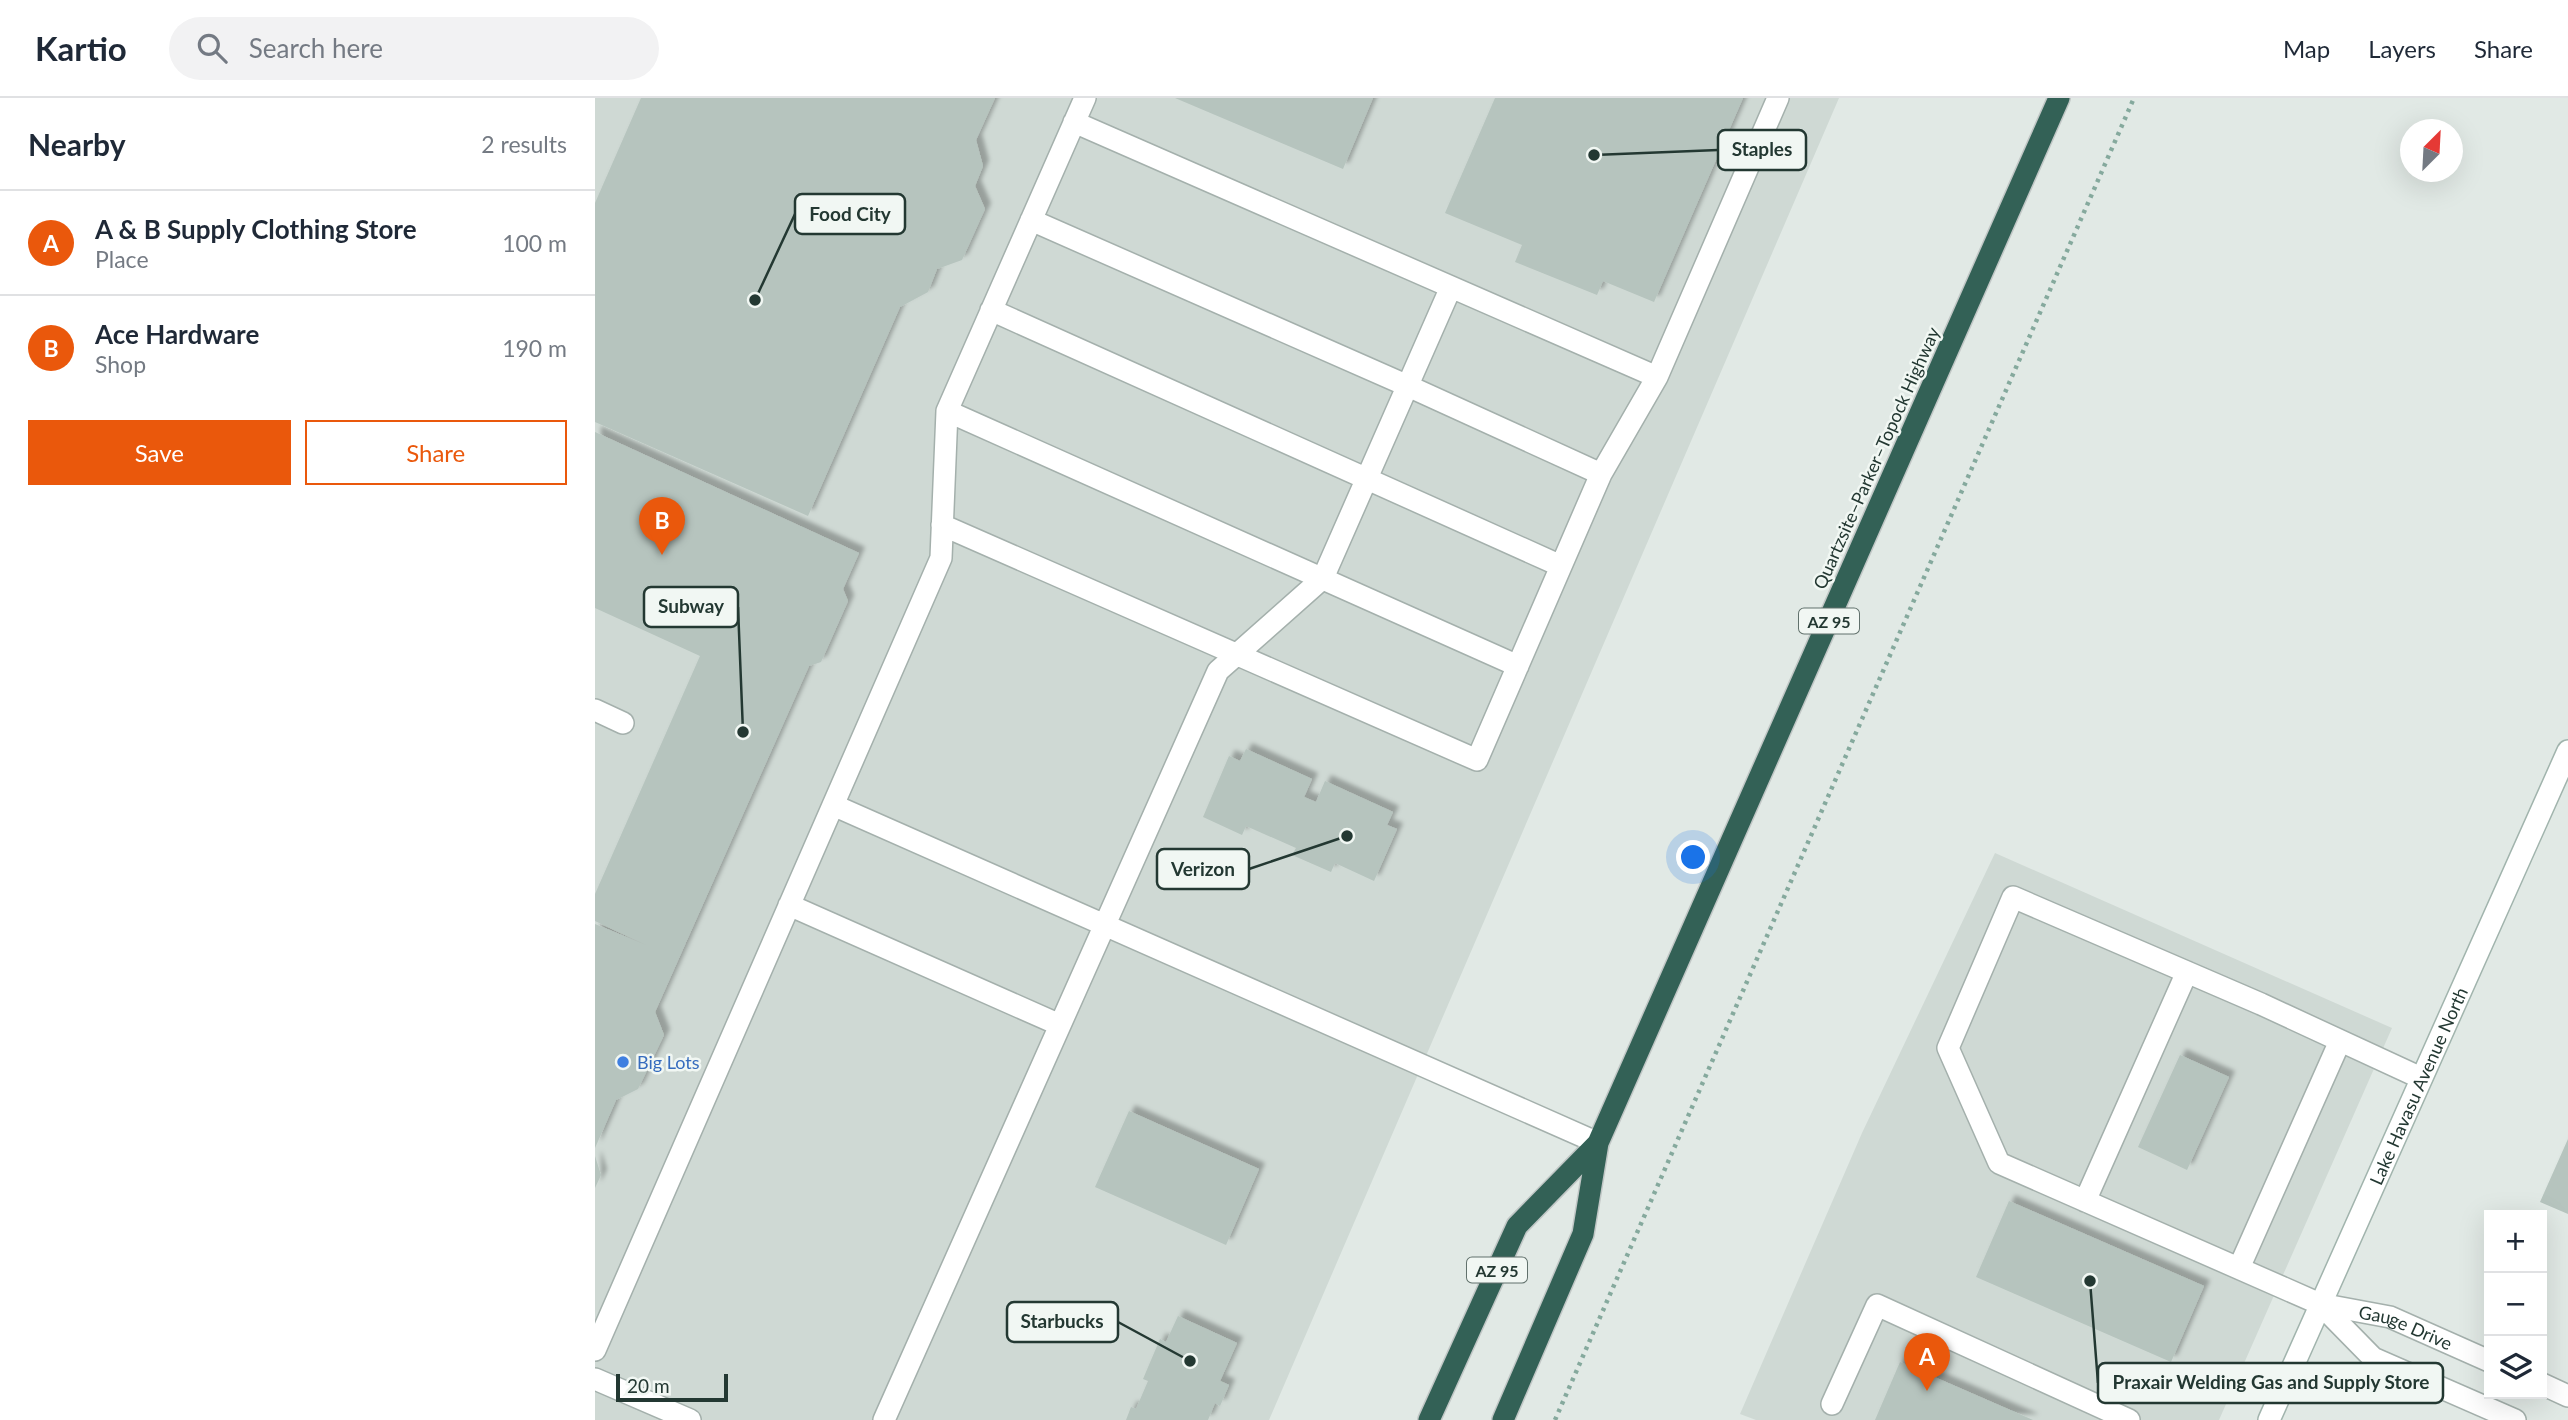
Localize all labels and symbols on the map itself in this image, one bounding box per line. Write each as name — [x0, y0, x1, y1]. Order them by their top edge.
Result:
north arrow — [2400, 119, 2463, 182]
callout: Staples — [1718, 130, 1806, 170]
text: Staples — [1732, 137, 1792, 160]
callout: Food City — [795, 194, 905, 234]
text: Food City — [809, 202, 892, 225]
street label: Quartzsite–Parker–Topock Highway — [1808, 323, 1944, 592]
pin: B — [639, 497, 685, 555]
callout: Subway — [644, 587, 738, 627]
text: Subway — [658, 594, 725, 617]
road number: AZ 95 — [1799, 608, 1859, 634]
your location — [1676, 840, 1710, 874]
callout: Verizon — [1157, 849, 1249, 889]
text: Verizon — [1170, 857, 1235, 880]
street label: Lake Havasu Avenue North — [2365, 984, 2472, 1188]
place label: Big Lots — [637, 1051, 700, 1073]
marker: Big Lots — [615, 1054, 631, 1070]
road number: AZ 95 — [1467, 1258, 1527, 1282]
street label: Gauge Drive — [2357, 1300, 2456, 1354]
callout: Starbucks — [1007, 1302, 1118, 1342]
text: Starbucks — [1021, 1309, 1103, 1332]
pin: A — [1904, 1333, 1950, 1391]
callout: Praxair Welding Gas and Supply Store — [2098, 1363, 2443, 1403]
text: Praxair Welding Gas and Supply Store — [2113, 1370, 2429, 1393]
scale bar — [616, 1371, 728, 1403]

